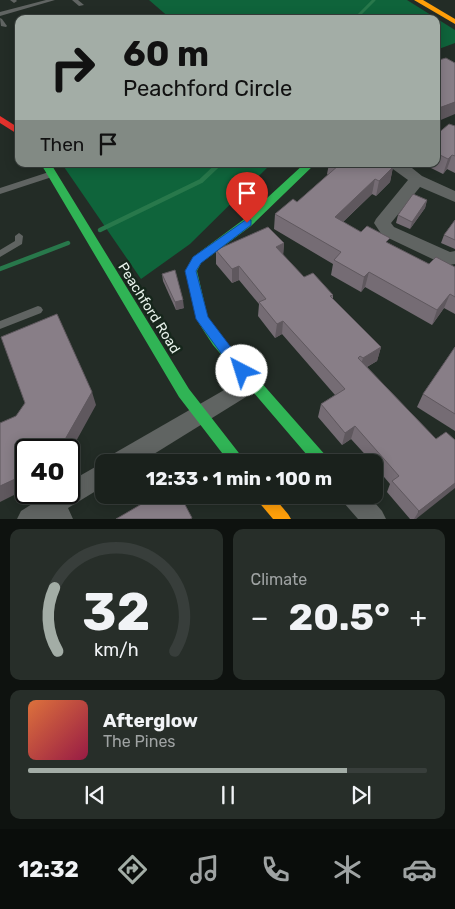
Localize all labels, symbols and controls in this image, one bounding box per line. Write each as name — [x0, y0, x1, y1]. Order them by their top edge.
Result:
text: 60 m — [123, 33, 209, 75]
icon: right — [40, 35, 105, 100]
text: Peachford Circle — [123, 75, 292, 102]
icon: arrive — [94, 130, 122, 158]
text: Then — [40, 133, 84, 156]
pin — [226, 172, 268, 223]
icon: arrive — [233, 179, 261, 207]
street label: Peachford Road — [114, 259, 184, 357]
position arrow — [215, 344, 267, 396]
speed limit sign: 40 — [15, 439, 80, 504]
text: 12:33 · 1 min · 100 m — [146, 467, 332, 490]
text: Climate — [251, 570, 307, 589]
text: 32 — [82, 581, 150, 643]
text: 20.5° — [289, 594, 390, 640]
text: − — [251, 601, 269, 634]
text: + — [410, 601, 427, 634]
text: km/h — [94, 639, 139, 660]
text: Afterglow — [103, 709, 198, 732]
text: The Pines — [103, 732, 176, 751]
icon: previous — [81, 781, 109, 809]
icon: pause — [214, 781, 242, 809]
icon: next — [347, 781, 375, 809]
icon: directions — [115, 852, 150, 887]
icon: music — [187, 852, 222, 887]
icon: phone — [258, 852, 293, 887]
icon: climate — [330, 852, 365, 887]
icon: car — [402, 852, 437, 887]
text: 12:32 — [18, 856, 79, 883]

